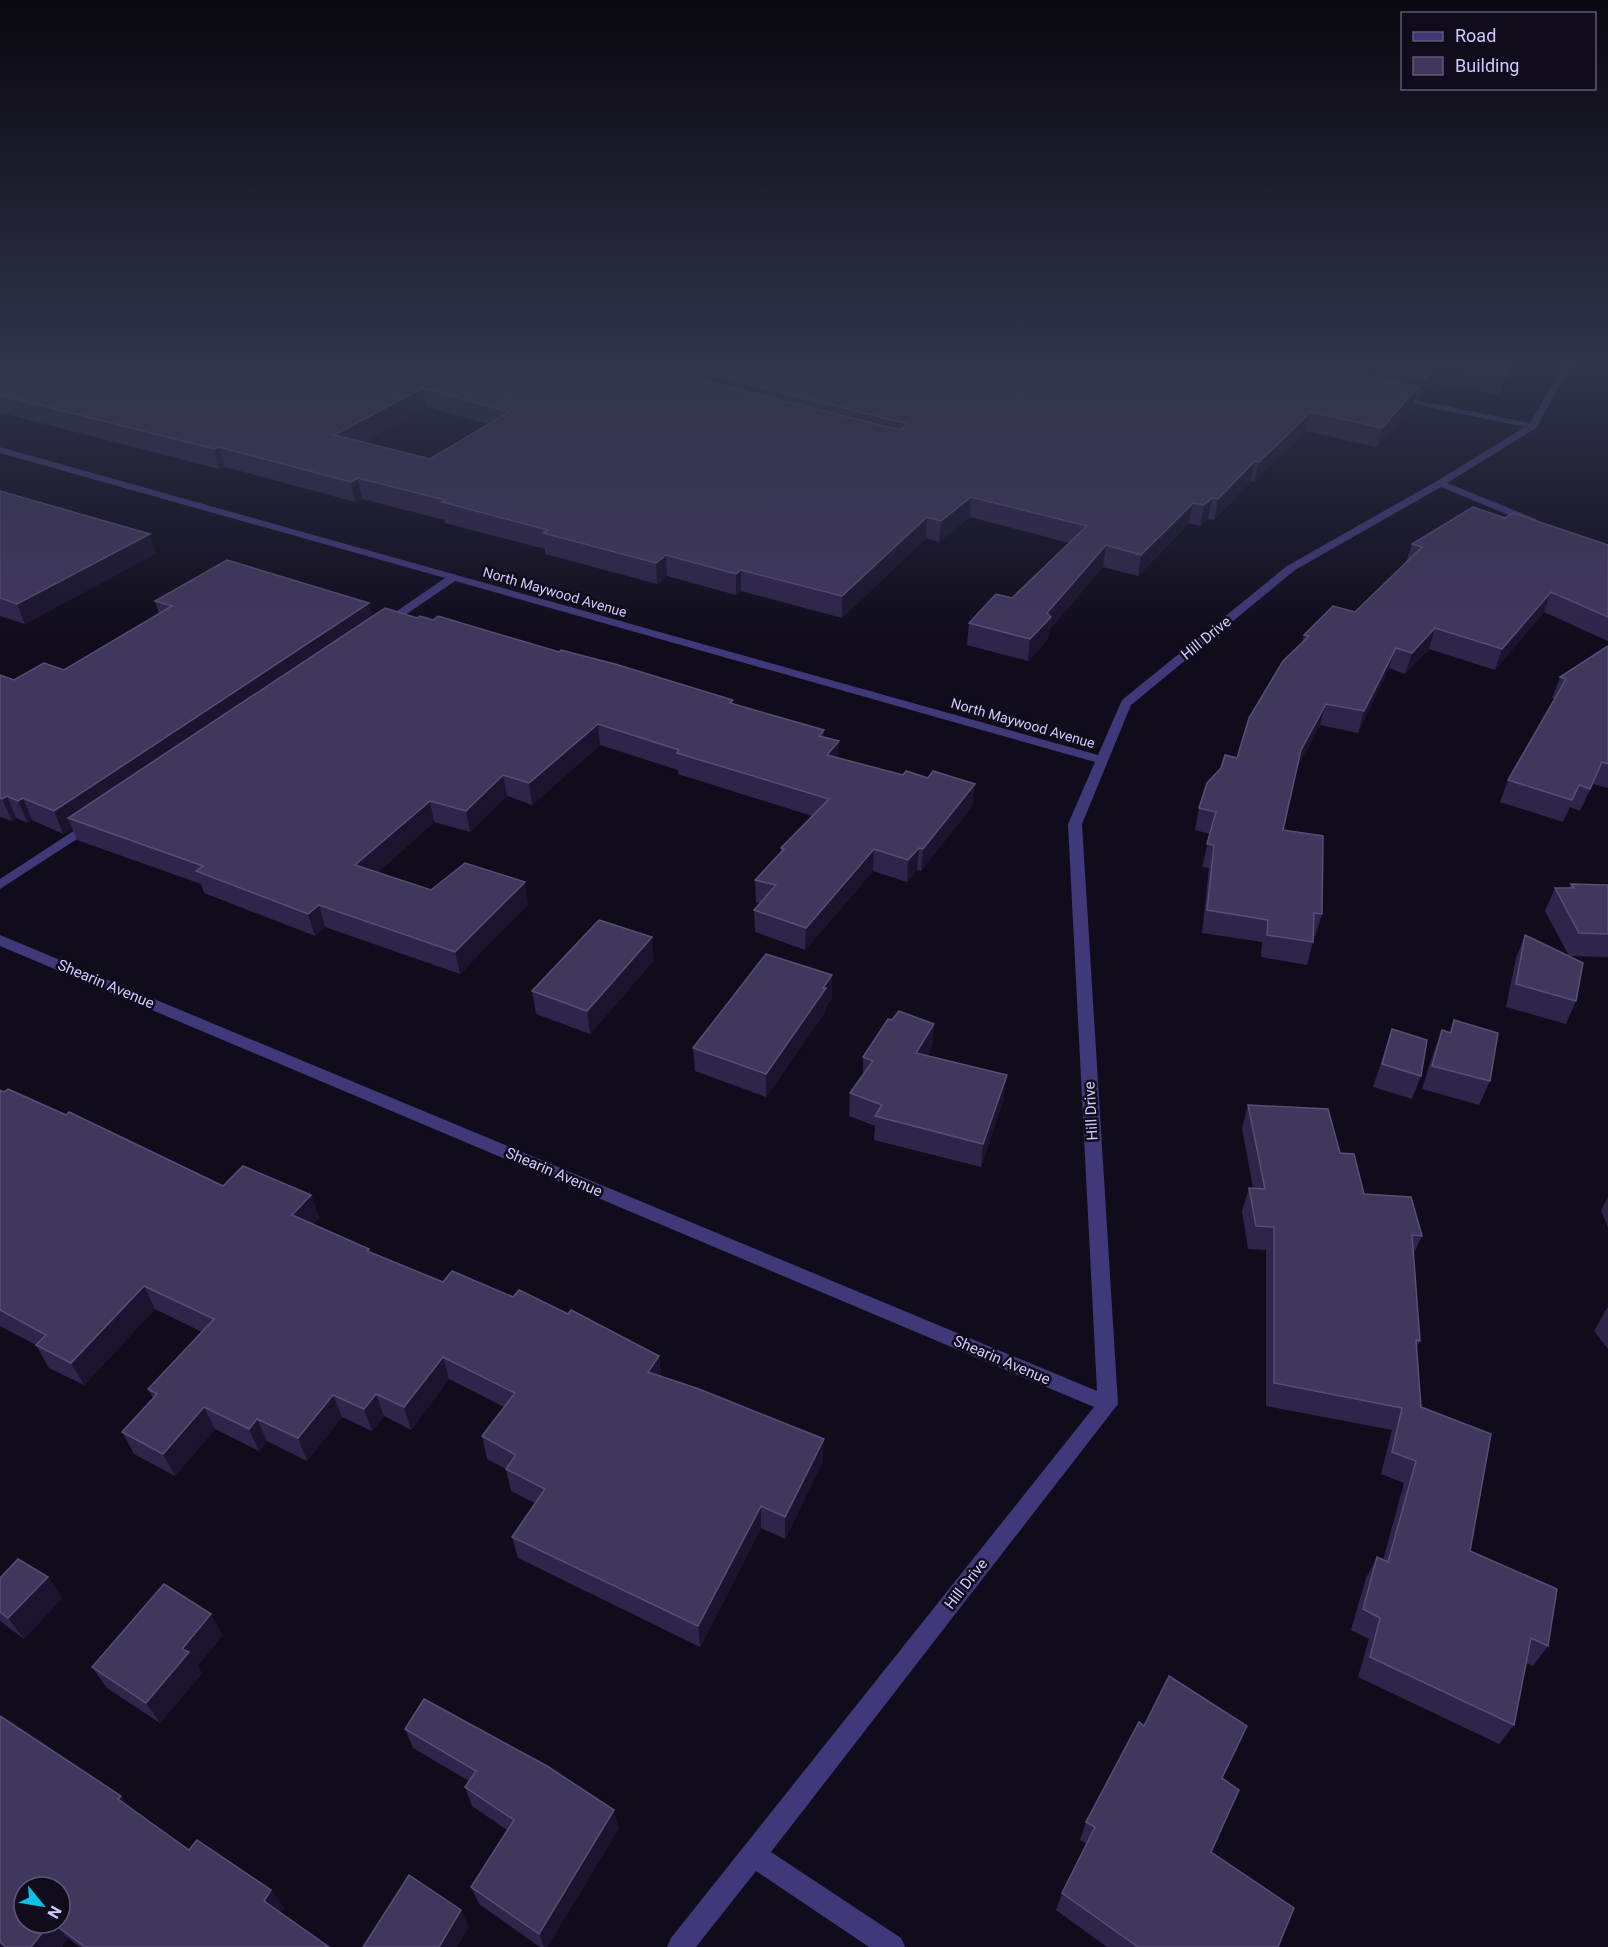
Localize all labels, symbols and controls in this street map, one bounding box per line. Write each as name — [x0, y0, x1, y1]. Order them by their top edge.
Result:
legend — [1401, 12, 1596, 90]
text: Road — [1455, 25, 1496, 46]
text: Building — [1455, 55, 1519, 76]
street label: North Maywood Avenue — [481, 564, 629, 620]
street label: Hill Drive — [1177, 612, 1235, 664]
street label: North Maywood Avenue — [949, 695, 1097, 751]
street label: Shearin Avenue — [55, 956, 157, 1012]
street label: Hill Drive — [1080, 1081, 1102, 1141]
street label: Shearin Avenue — [503, 1144, 605, 1200]
street label: Shearin Avenue — [951, 1332, 1053, 1388]
street label: Hill Drive — [941, 1555, 991, 1613]
north arrow — [12, 1875, 72, 1935]
text: N — [44, 1903, 66, 1922]

